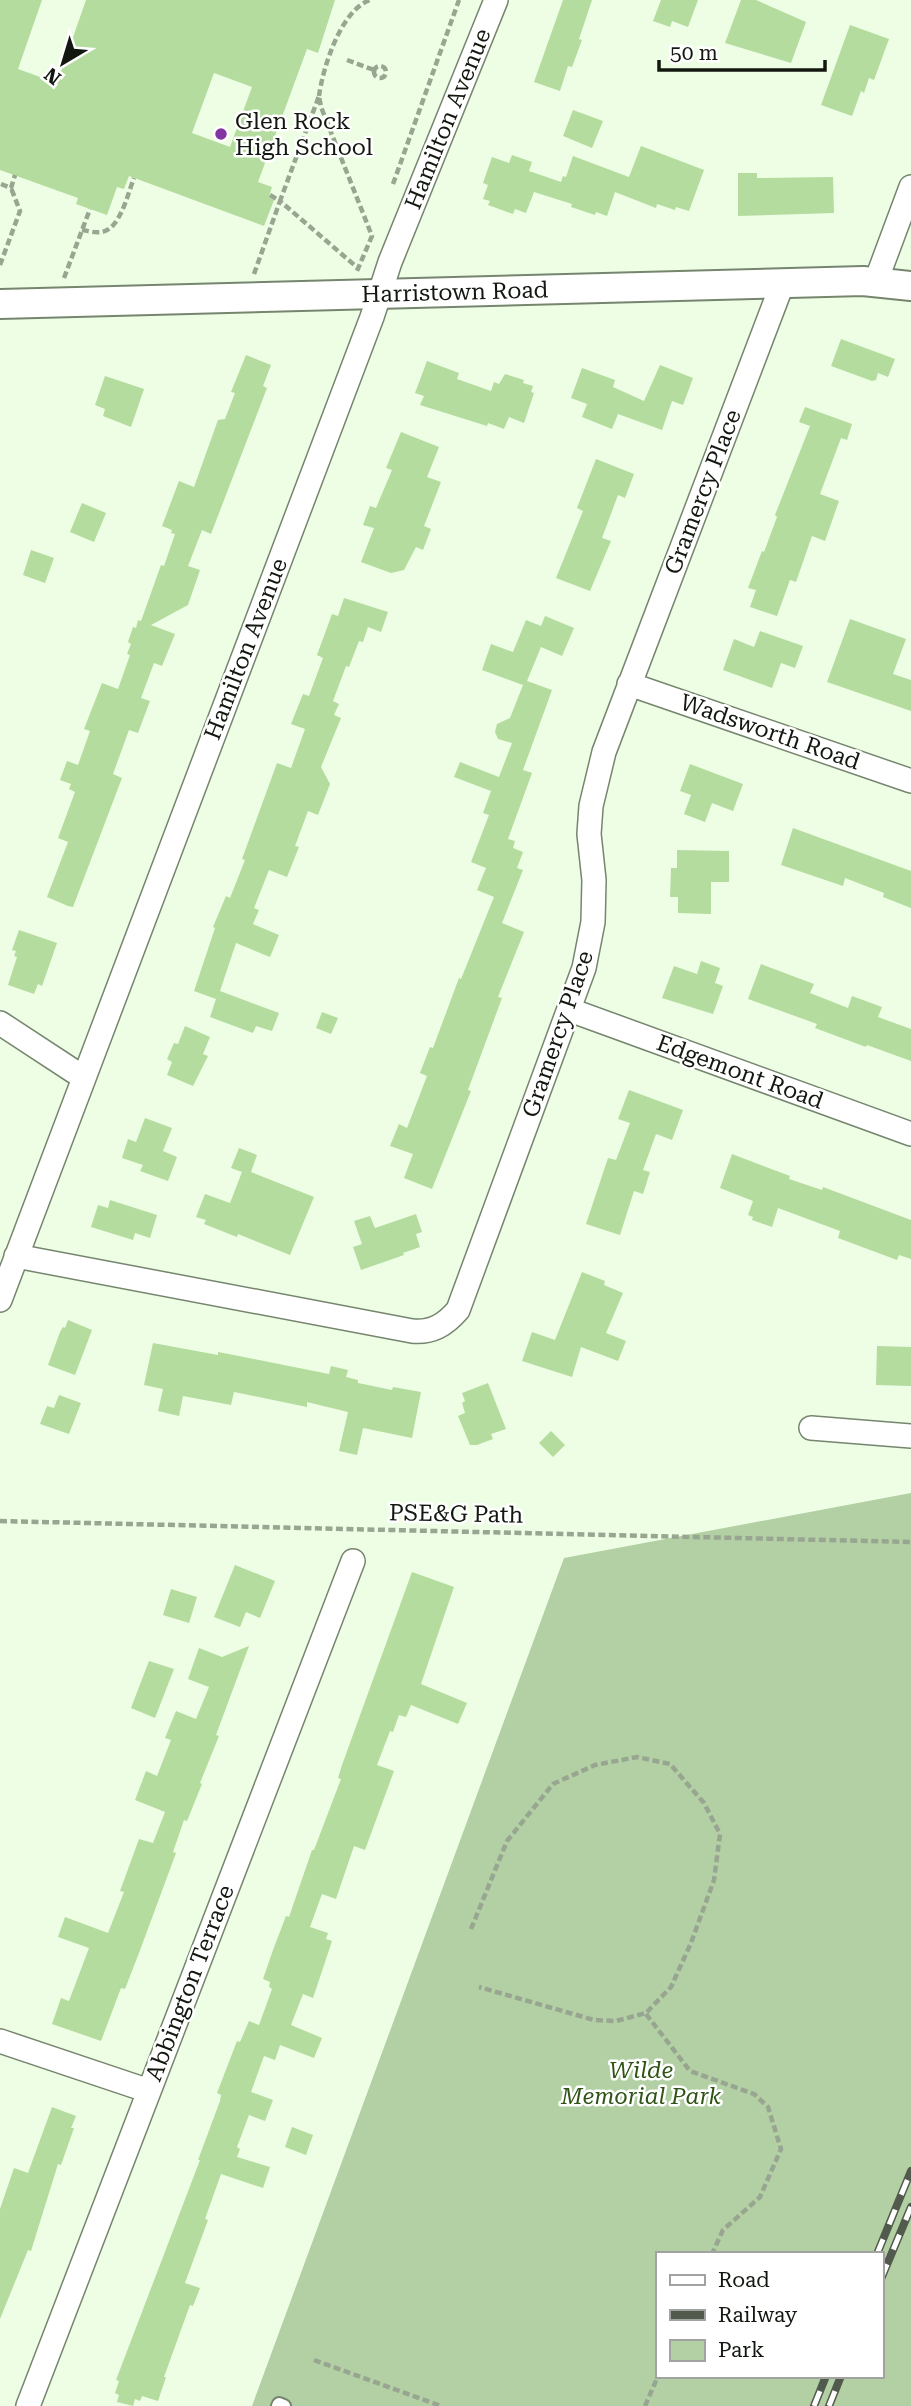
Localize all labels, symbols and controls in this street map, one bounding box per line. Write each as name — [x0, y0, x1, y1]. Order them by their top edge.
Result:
street label: Hamilton Avenue — [399, 25, 497, 213]
north arrow — [28, 28, 98, 98]
scale bar — [659, 28, 825, 72]
text: 50 m — [670, 41, 718, 65]
text: N — [40, 62, 66, 90]
place label: Glen Rock High School — [235, 108, 373, 161]
marker: Glen Rock High School — [213, 126, 229, 142]
street label: Harristown Road — [361, 276, 549, 308]
street label: Gramercy Place — [659, 406, 747, 578]
street label: Hamilton Avenue — [199, 554, 293, 744]
street label: Wadsworth Road — [677, 689, 864, 776]
street label: Gramercy Place — [517, 947, 599, 1121]
street label: Edgemont Road — [653, 1029, 827, 1115]
street label: PSE&G Path — [389, 1499, 524, 1529]
street label: Abbington Terrace — [140, 1881, 240, 2085]
park label: Wilde Memorial Park — [560, 2057, 721, 2110]
legend — [656, 2252, 883, 2378]
text: Road — [718, 2268, 770, 2292]
text: Railway — [718, 2303, 798, 2327]
text: Park — [718, 2338, 764, 2362]

